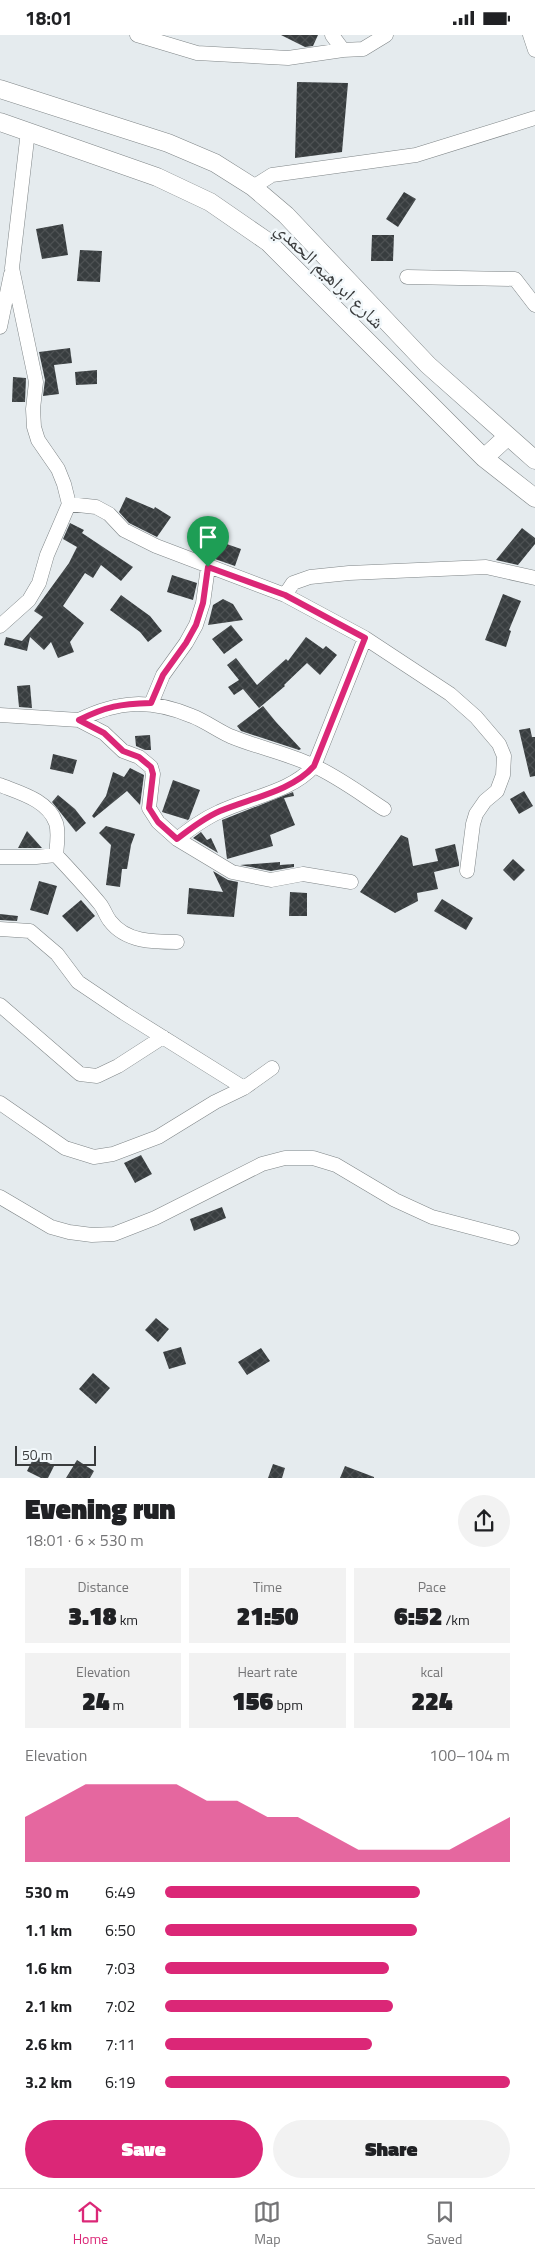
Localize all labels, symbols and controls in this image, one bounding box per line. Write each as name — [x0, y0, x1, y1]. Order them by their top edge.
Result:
text: 18:01 — [25, 3, 72, 32]
street label: شارع ابراهيم الحمدي — [268, 215, 392, 336]
pin — [187, 516, 229, 567]
icon: arrive — [194, 523, 222, 551]
scale bar — [15, 1443, 96, 1466]
text: 50 m — [22, 1444, 52, 1465]
text: Evening run — [25, 1487, 176, 1530]
button: share — [458, 1495, 510, 1547]
text: 18:01 · 6 × 530 m — [25, 1528, 144, 1552]
text: Distance — [78, 1576, 129, 1597]
text: Time — [253, 1576, 282, 1597]
text: Pace — [418, 1576, 446, 1597]
text: 3.18 — [68, 1597, 117, 1635]
text: 21:50 — [236, 1597, 299, 1635]
text: 6:52 — [394, 1597, 442, 1635]
text: km — [117, 1609, 138, 1630]
text: /km — [442, 1609, 470, 1630]
text: Elevation — [76, 1661, 130, 1682]
text: Heart rate — [237, 1661, 298, 1682]
text: kcal — [420, 1661, 443, 1682]
text: 24 — [82, 1682, 110, 1720]
text: 156 — [232, 1682, 273, 1720]
text: 224 — [411, 1682, 452, 1720]
text: m — [110, 1694, 124, 1715]
text: bpm — [273, 1694, 303, 1715]
text: Elevation — [25, 1743, 87, 1767]
text: 100–104 m — [429, 1743, 510, 1767]
text: 530 m — [25, 1880, 69, 1904]
text: 6:49 — [105, 1880, 135, 1904]
text: 1.1 km — [25, 1918, 72, 1942]
text: 6:50 — [105, 1918, 135, 1942]
text: 1.6 km — [25, 1956, 72, 1980]
text: 7:03 — [105, 1956, 135, 1980]
text: 2.1 km — [25, 1994, 72, 2018]
text: 7:02 — [105, 1994, 135, 2018]
text: 2.6 km — [25, 2032, 72, 2056]
text: 7:11 — [105, 2032, 135, 2056]
text: 3.2 km — [25, 2070, 72, 2094]
text: 6:19 — [105, 2070, 135, 2094]
button: Save — [25, 2120, 263, 2178]
button: Share — [273, 2120, 510, 2178]
tab: Home — [73, 2198, 108, 2249]
tab: Map — [253, 2198, 281, 2249]
tab: Saved — [427, 2198, 462, 2249]

